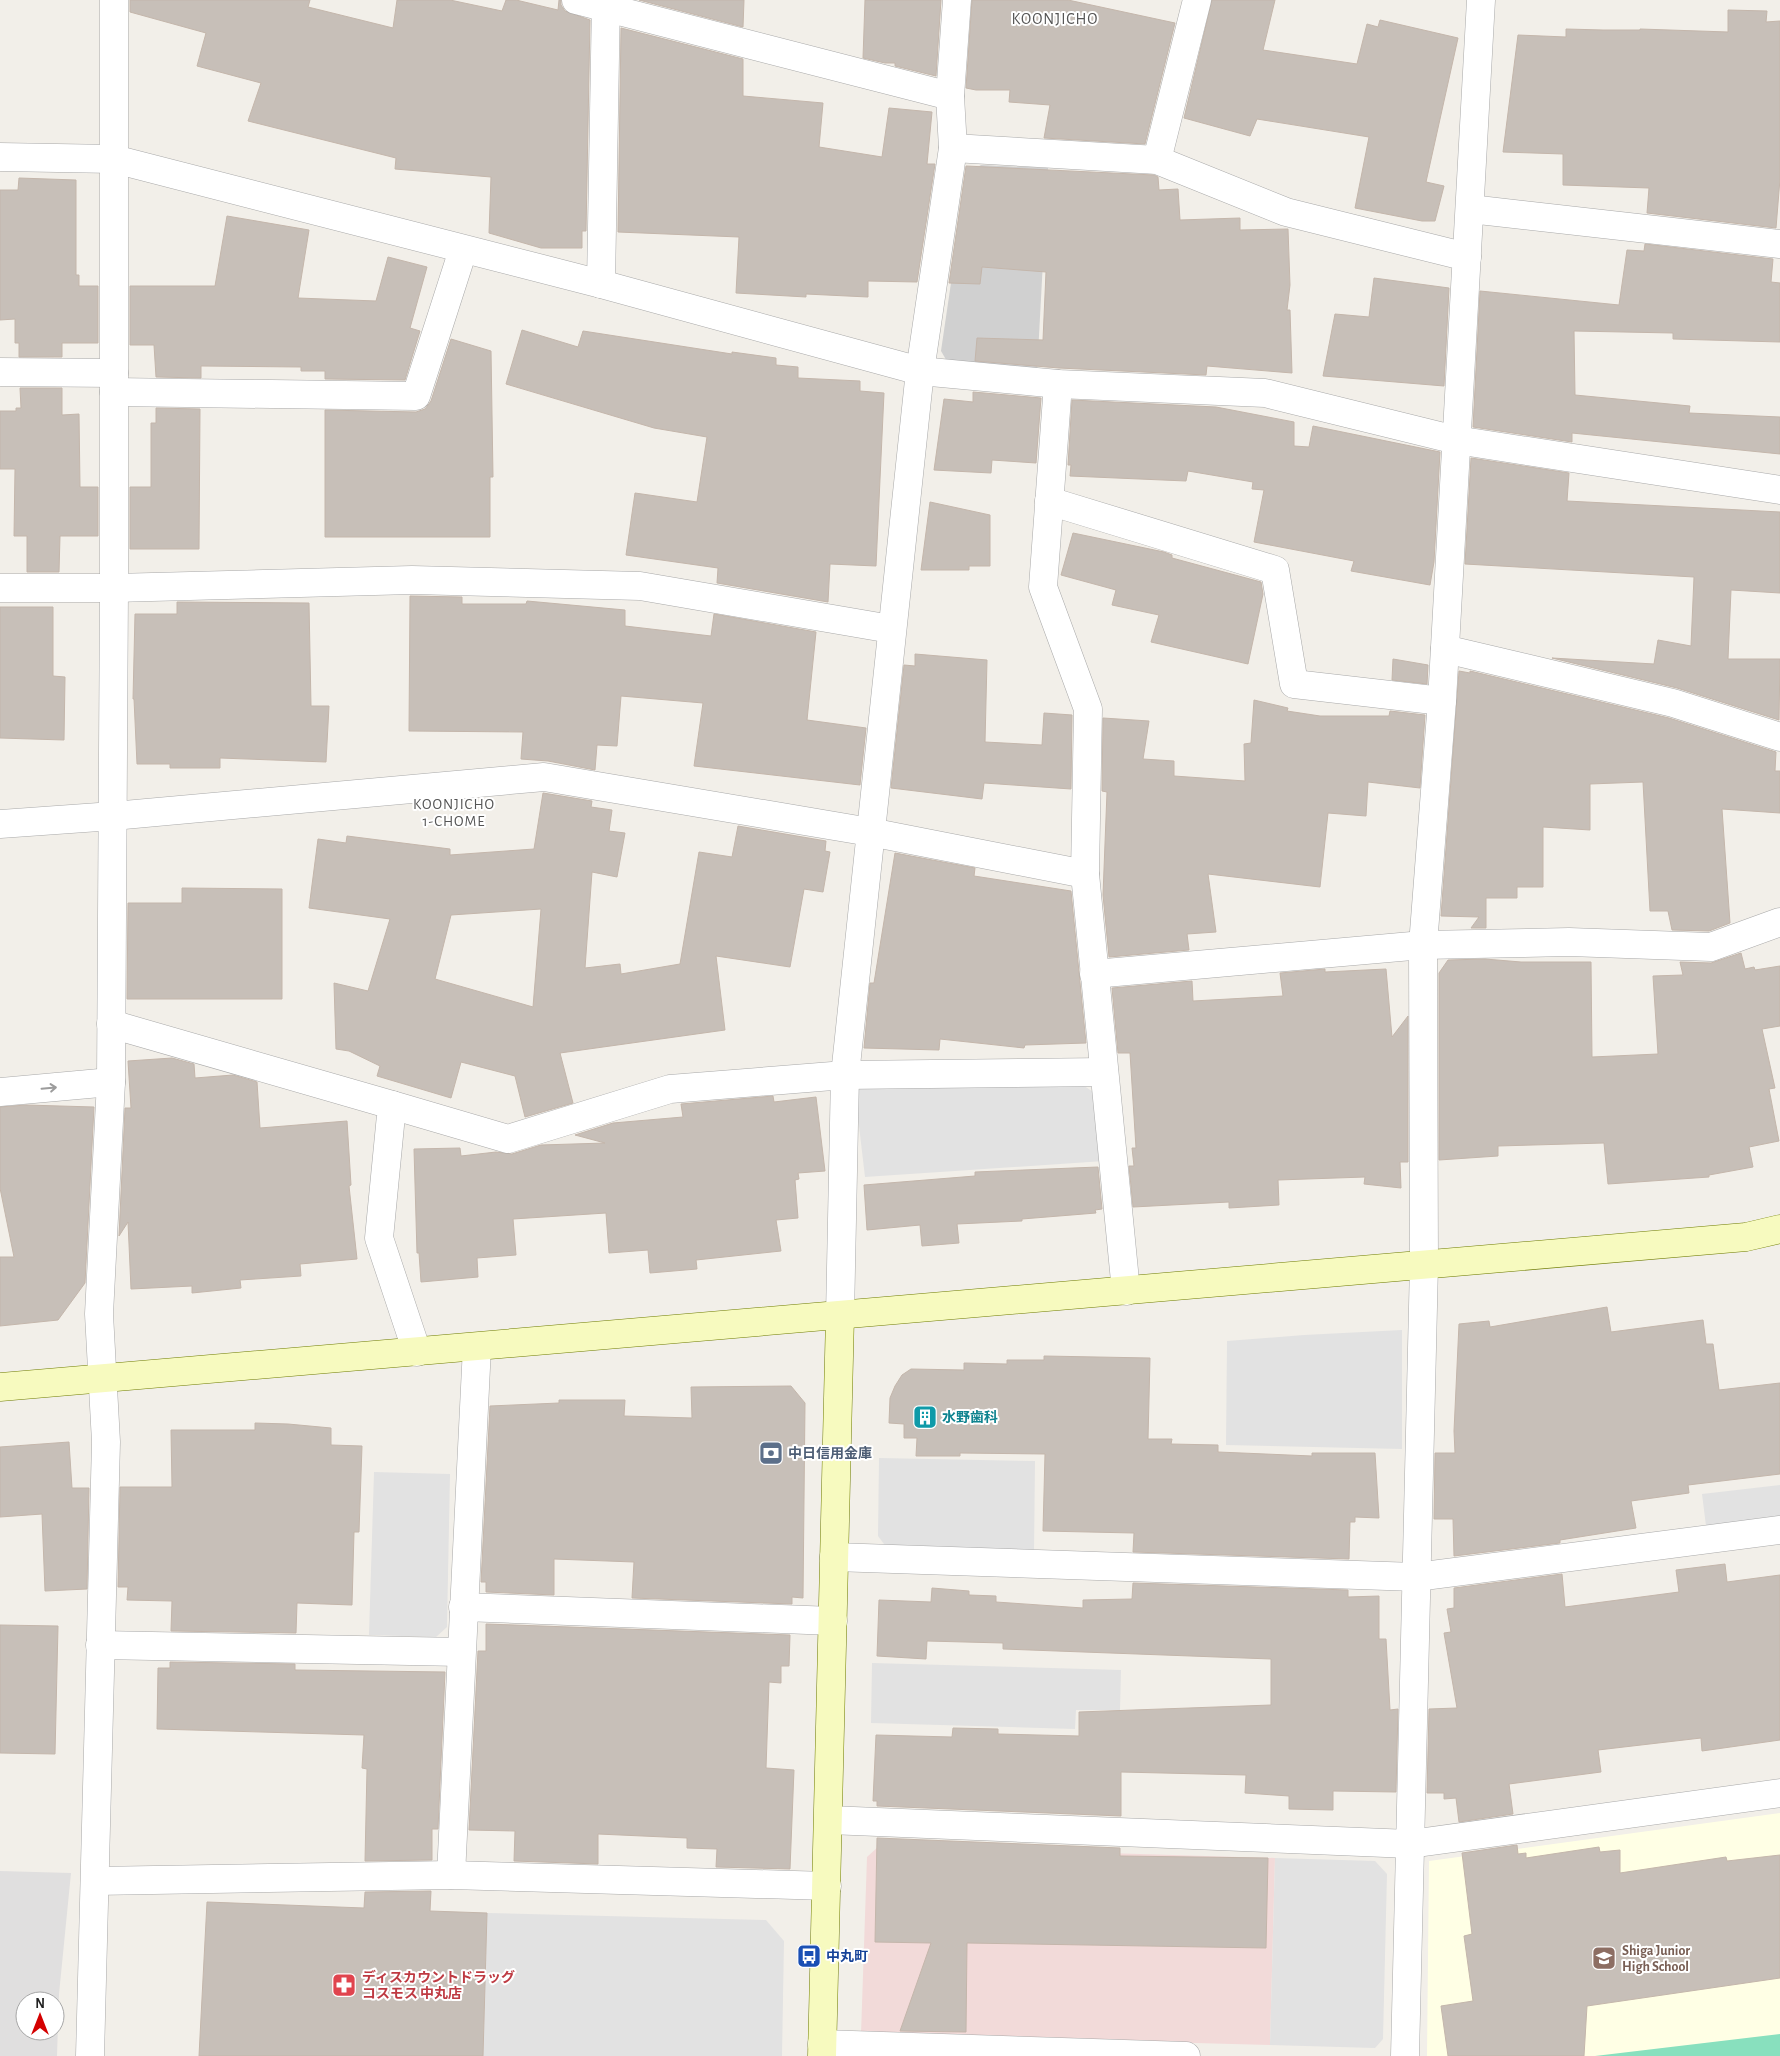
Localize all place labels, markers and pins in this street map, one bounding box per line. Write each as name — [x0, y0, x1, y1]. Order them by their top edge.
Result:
building icon: 水野歯科 — [912, 1404, 938, 1430]
place label: 水野歯科 — [942, 1410, 998, 1425]
bank icon: 中日信用金庫 — [758, 1440, 784, 1466]
place label: 中日信用金庫 — [788, 1446, 872, 1461]
bus stop icon: 中丸町 — [796, 1943, 822, 1969]
place label: Shiga Junior High School — [1622, 1944, 1690, 1974]
school or university icon: Shiga Junior High School — [1591, 1945, 1617, 1971]
place label: 中丸町 — [826, 1949, 868, 1964]
place label: ディスカウントドラッグ コスモス 中丸店 — [362, 1969, 515, 2001]
pharmacy icon: ディスカウントドラッグ コスモス 中丸店 — [331, 1972, 357, 1998]

